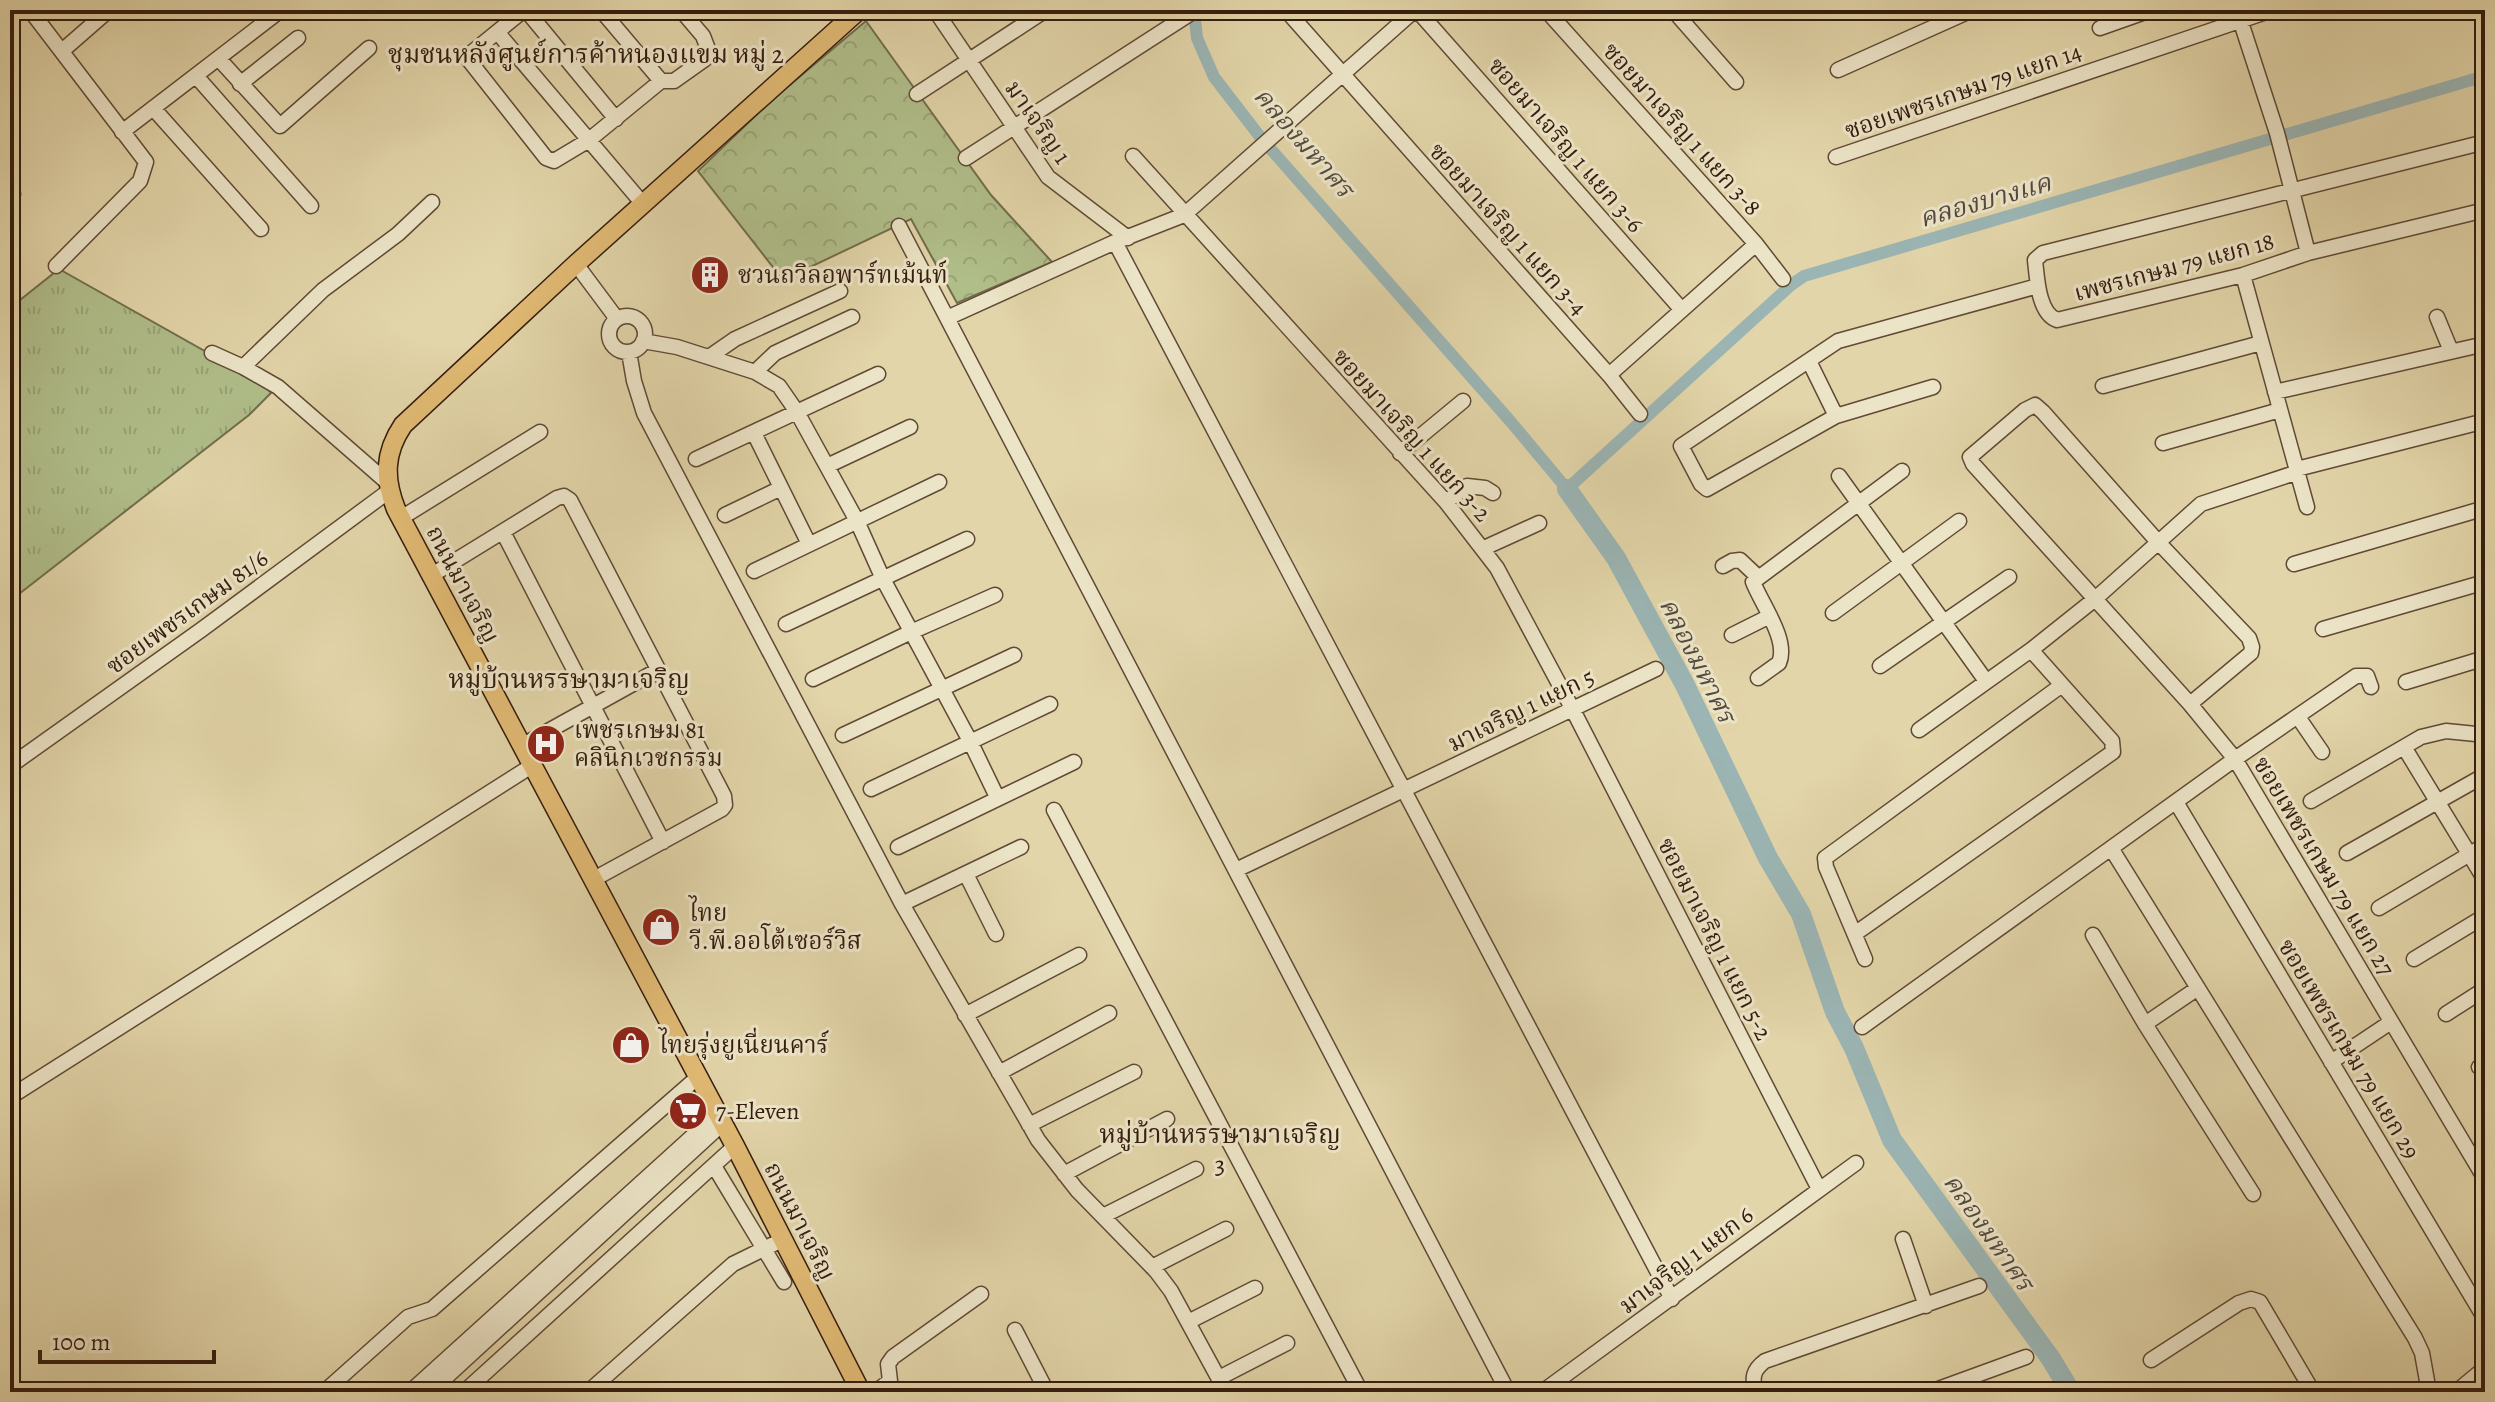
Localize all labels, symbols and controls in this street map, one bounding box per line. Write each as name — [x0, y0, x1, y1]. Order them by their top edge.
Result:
street label: ซอยมาเจริญ 1 แยก 3-8 — [1595, 35, 1769, 223]
street label: ซอยเพชรเกษม 79 แยก 14 — [1840, 35, 2086, 147]
district label: ชุมชนหลังศูนย์การค้าหนองแขม หมู่ 2 — [388, 37, 784, 72]
street label: ซอยมาเจริญ 1 แยก 3-6 — [1481, 51, 1651, 239]
street label: มาเจริญ 1 — [998, 74, 1078, 170]
water label: คลองมหาศร — [1246, 79, 1364, 208]
street label: ซอยมาเจริญ 1 แยก 3-4 — [1422, 136, 1594, 322]
water label: คลองบางแค — [1915, 165, 2056, 236]
street label: เพชรเกษม 79 แยก 18 — [2070, 225, 2278, 309]
building icon: ชวนถวิลอพาร์ทเม้นท์ — [689, 254, 731, 296]
place label: ชวนถวิลอพาร์ทเม้นท์ — [738, 259, 948, 291]
street label: ซอยมาเจริญ 1 แยก 3-2 — [1326, 342, 1498, 528]
street label: ถนนมาเจริญ — [419, 520, 507, 648]
street label: ซอยเพชรเกษม 81/6 — [100, 542, 274, 682]
water label: คลองมหาศร — [1651, 592, 1745, 732]
street label: มาเจริญ 1 แยก 5 — [1442, 661, 1600, 759]
district label: หมู่บ้านหรรษามาเจริญ — [448, 662, 690, 697]
place label: เพชรเกษม 81 คลินิกเวชกรรม — [574, 714, 723, 774]
hospital icon: เพชรเกษม 81 คลินิกเวชกรรม — [525, 723, 567, 765]
street label: ซอยเพชรเกษม 79 แยก 27 — [2246, 750, 2403, 982]
street label: ซอยมาเจริญ 1 แยก 5-2 — [1650, 832, 1780, 1046]
place label: ไทย วี.พี.ออโต้เซอร์วิส — [688, 895, 862, 957]
shop icon: ไทย วี.พี.ออโต้เซอร์วิส — [640, 906, 682, 948]
street label: ซอยเพชรเกษม 79 แยก 29 — [2271, 933, 2427, 1165]
shop icon: ไทยรุ่งยูเนี่ยนคาร์ — [610, 1024, 652, 1066]
place label: ไทยรุ่งยูเนี่ยนคาร์ — [658, 1027, 829, 1061]
supermarket icon: 7-Eleven — [667, 1090, 709, 1132]
place label: 7-Eleven — [716, 1095, 799, 1127]
district label: หมู่บ้านหรรษามาเจริญ 3 — [1099, 1117, 1341, 1182]
street label: ถนนมาเจริญ — [757, 1156, 843, 1286]
water label: คลองมหาศร — [1935, 1166, 2044, 1301]
street label: มาเจริญ 1 แยก 6 — [1612, 1199, 1760, 1321]
scale bar — [40, 1314, 214, 1364]
text: 100 m — [52, 1326, 111, 1358]

